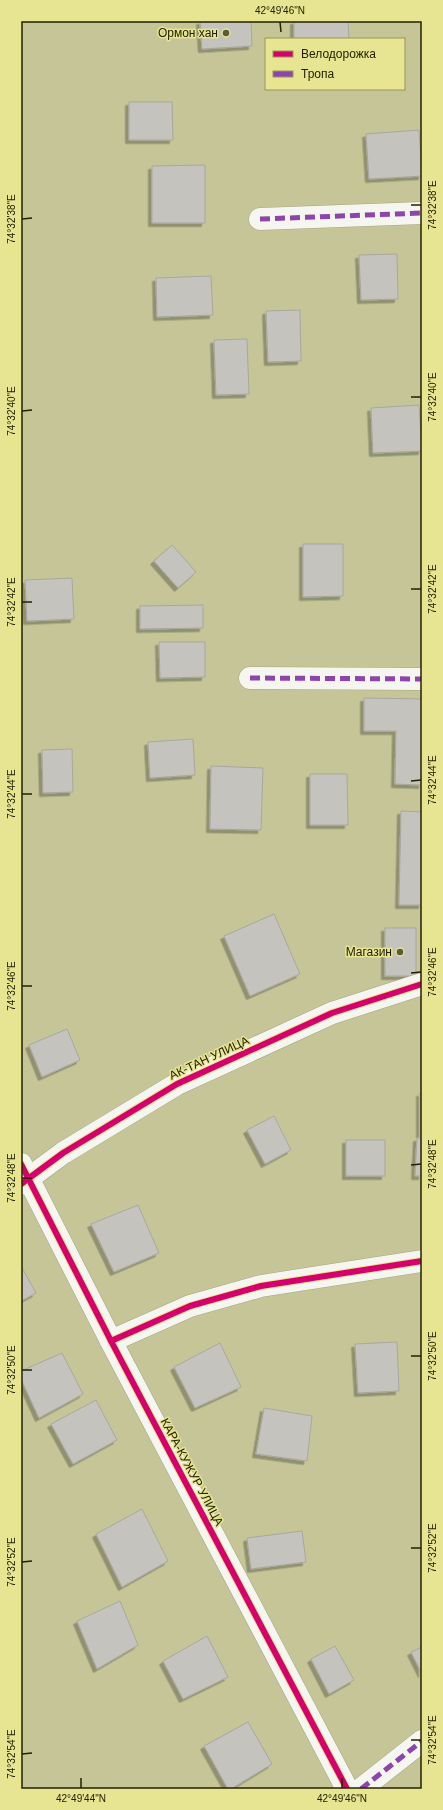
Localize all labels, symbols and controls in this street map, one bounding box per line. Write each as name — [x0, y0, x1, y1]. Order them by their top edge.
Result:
text: 42°49'46"N — [255, 5, 305, 16]
place label: Ормон хан — [158, 26, 218, 40]
marker: Ормон хан — [221, 28, 231, 38]
legend — [265, 38, 405, 90]
text: Велодорожка — [301, 47, 376, 61]
text: Тропа — [301, 67, 335, 81]
text: 74°32'38"E — [427, 180, 438, 230]
text: 74°32'38"E — [6, 194, 17, 244]
text: 74°32'40"E — [427, 372, 438, 422]
text: 74°32'40"E — [6, 386, 17, 436]
text: 74°32'42"E — [427, 564, 438, 614]
text: 74°32'42"E — [6, 577, 17, 627]
text: 74°32'44"E — [427, 755, 438, 805]
text: 74°32'44"E — [6, 769, 17, 819]
place label: Магазин — [346, 945, 392, 959]
marker: Магазин — [395, 947, 405, 957]
text: 74°32'46"E — [427, 947, 438, 997]
text: 74°32'46"E — [6, 961, 17, 1011]
street label: АК-ТАН УЛИЦА — [167, 1033, 251, 1083]
text: 74°32'48"E — [427, 1139, 438, 1189]
text: 74°32'48"E — [6, 1153, 17, 1203]
text: 74°32'50"E — [427, 1331, 438, 1381]
text: 74°32'50"E — [6, 1345, 17, 1395]
street label: КАРА-КУЖУР УЛИЦА — [158, 1416, 226, 1528]
text: 74°32'52"E — [427, 1523, 438, 1573]
text: 74°32'52"E — [6, 1537, 17, 1587]
text: 74°32'54"E — [427, 1715, 438, 1765]
text: 74°32'54"E — [6, 1729, 17, 1779]
text: 42°49'44"N — [56, 1793, 106, 1804]
text: 42°49'46"N — [317, 1793, 367, 1804]

